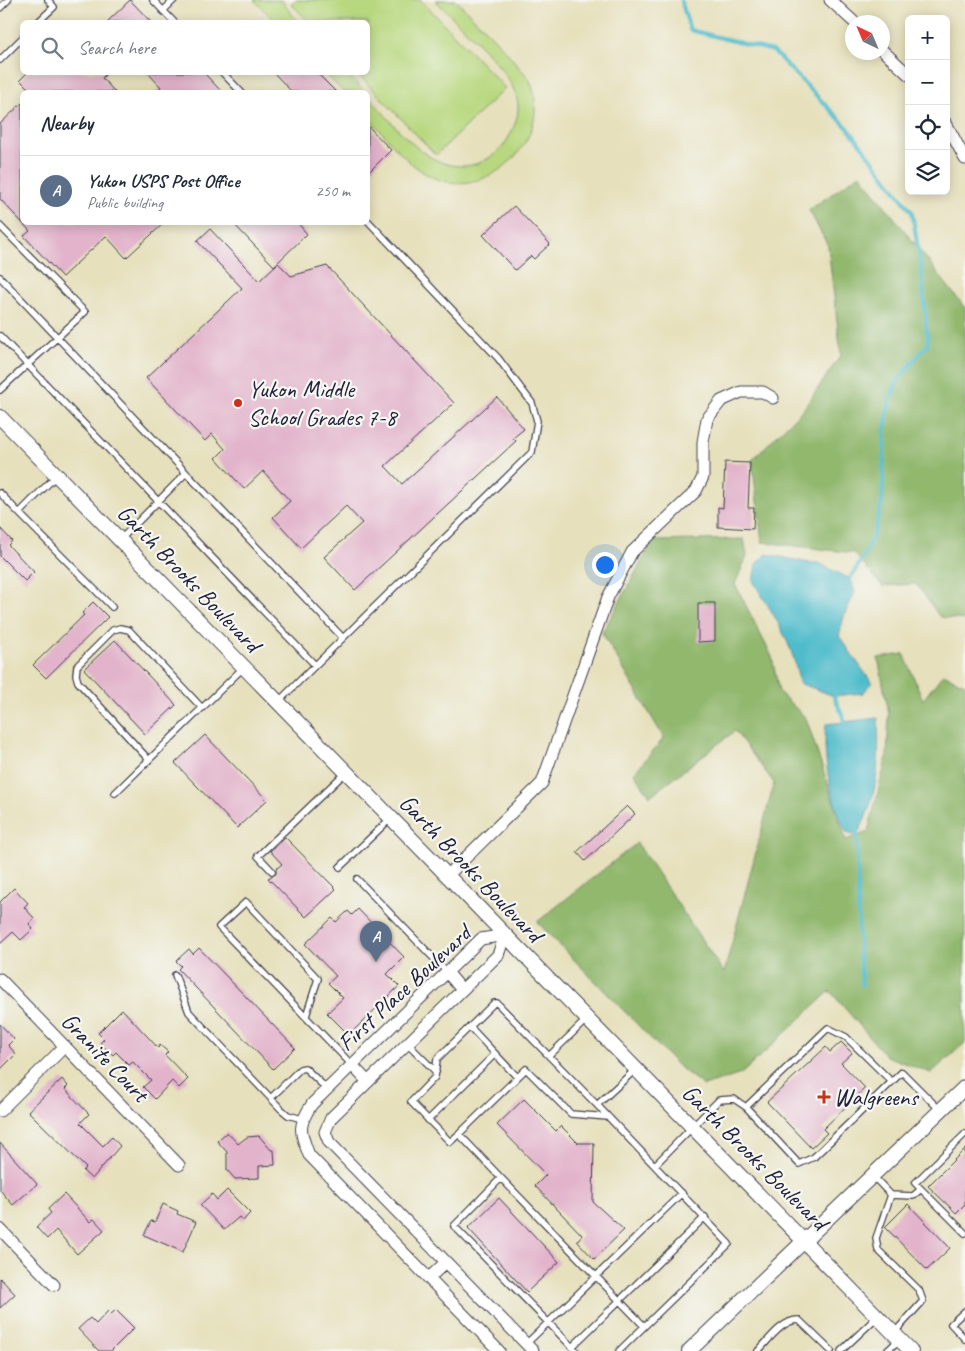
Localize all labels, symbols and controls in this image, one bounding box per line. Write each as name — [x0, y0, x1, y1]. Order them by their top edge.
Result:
north arrow — [845, 15, 890, 60]
map controls — [905, 15, 950, 195]
button: + — [905, 15, 950, 60]
search box — [20, 20, 370, 75]
icon: search — [38, 34, 66, 62]
text: Search here — [78, 36, 155, 60]
button: − — [905, 60, 950, 105]
button: locate — [905, 105, 950, 150]
text: Nearby — [40, 110, 93, 136]
button: layers — [905, 150, 950, 195]
text: Yukon USPS Post Office — [87, 169, 239, 193]
text: A — [52, 181, 60, 201]
text: 250 m — [316, 181, 350, 201]
text: Public building — [87, 193, 163, 213]
place label: Yukon Middle School Grades 7-8 — [248, 374, 398, 432]
marker: Yukon Middle School Grades 7-8 — [232, 397, 244, 409]
street label: Garth Brooks Boulevard — [111, 498, 270, 661]
your location — [592, 552, 618, 578]
street label: Garth Brooks Boulevard — [393, 788, 552, 951]
street label: First Place Boulevard — [331, 916, 480, 1057]
pin: A — [360, 921, 392, 962]
street label: Granite Court — [55, 1006, 156, 1109]
street label: Garth Brooks Boulevard — [676, 1078, 837, 1239]
place label: Walgreens — [834, 1082, 919, 1112]
marker: Walgreens — [818, 1091, 830, 1103]

